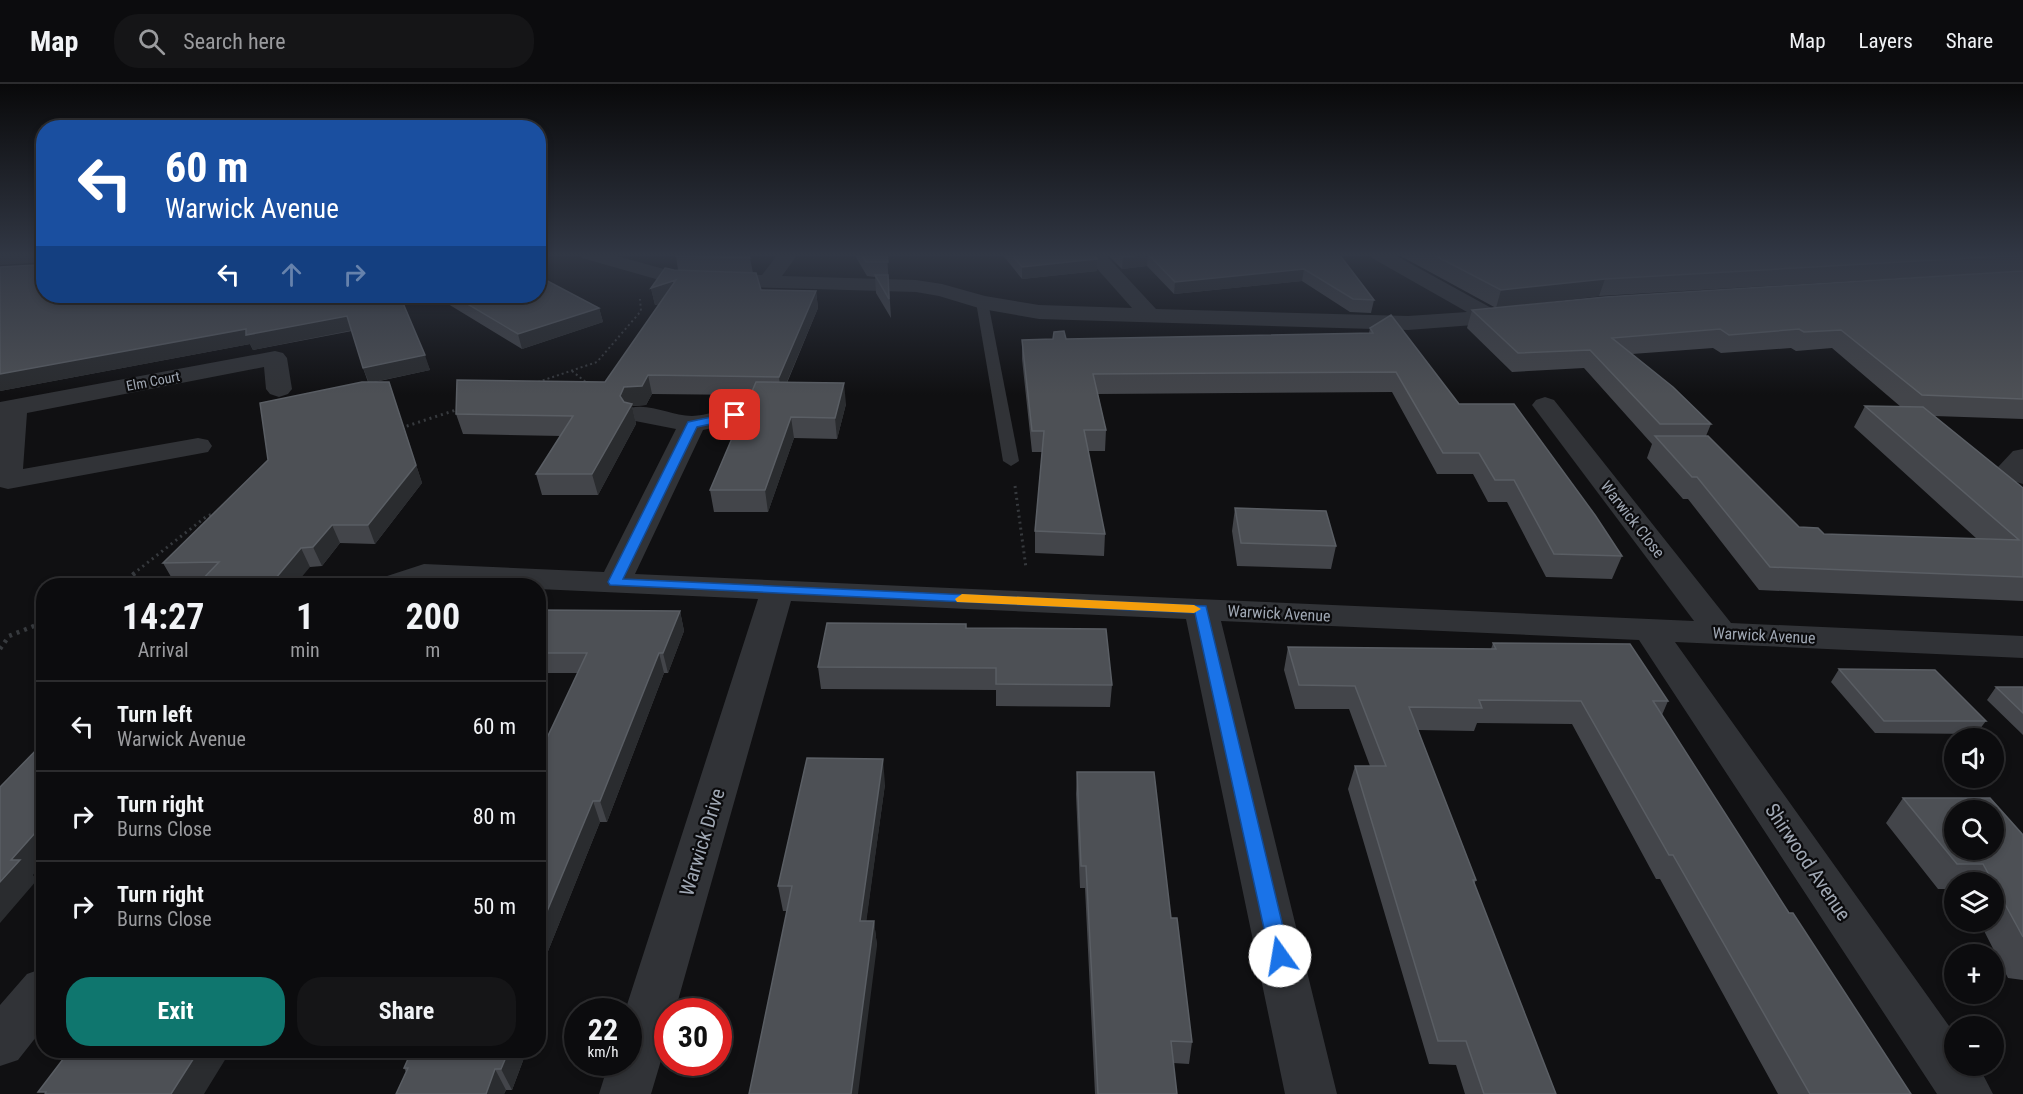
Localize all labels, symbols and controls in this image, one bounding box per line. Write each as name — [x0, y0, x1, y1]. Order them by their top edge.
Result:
search box — [114, 14, 534, 68]
text: Map — [30, 25, 78, 58]
icon: search — [135, 25, 168, 58]
text: Search here — [183, 29, 286, 54]
text: Map — [1789, 29, 1826, 53]
text: Layers — [1859, 29, 1913, 53]
text: Share — [1946, 29, 1993, 53]
text: 60 m — [165, 143, 248, 192]
icon: left — [66, 144, 144, 222]
text: Warwick Avenue — [165, 193, 339, 225]
icon: left — [212, 258, 245, 291]
icon: ahead — [275, 258, 308, 291]
icon: right — [338, 258, 371, 291]
street label: Elm Court — [125, 368, 181, 394]
pin — [709, 389, 760, 440]
icon: arrive — [718, 398, 751, 431]
street label: Warwick Close — [1597, 477, 1669, 562]
text: 14:27 — [122, 596, 204, 638]
text: 1 — [296, 596, 314, 638]
text: 200 — [406, 596, 460, 638]
street label: Warwick Avenue — [1227, 601, 1331, 626]
street label: Warwick Avenue — [1712, 623, 1816, 648]
text: Arrival — [138, 638, 189, 662]
text: min — [290, 638, 320, 662]
text: m — [425, 638, 440, 662]
text: Turn left — [117, 702, 192, 727]
icon: left — [66, 710, 99, 743]
text: 60 m — [473, 714, 516, 739]
text: Warwick Avenue — [117, 727, 246, 751]
map controls — [1944, 728, 2004, 1076]
button: sound — [1944, 728, 2004, 788]
street label: Warwick Drive — [674, 785, 730, 899]
text: Turn right — [117, 792, 204, 817]
street label: Shirwood Avenue — [1760, 799, 1856, 925]
icon: right — [66, 800, 99, 833]
button: search — [1944, 800, 2004, 860]
text: 80 m — [473, 804, 516, 829]
text: Burns Close — [117, 817, 212, 841]
button: layers — [1944, 872, 2004, 932]
text: Turn right — [117, 882, 204, 907]
icon: right — [66, 890, 99, 923]
text: 50 m — [473, 894, 516, 919]
text: Burns Close — [117, 907, 212, 931]
position arrow — [1248, 924, 1312, 988]
button: + — [1944, 944, 2004, 1004]
button: Exit — [66, 977, 285, 1046]
button: Share — [297, 977, 516, 1046]
speed limit sign: 30 — [654, 998, 732, 1076]
text: 22 — [588, 1012, 618, 1047]
button: − — [1944, 1016, 2004, 1076]
text: km/h — [588, 1043, 618, 1061]

